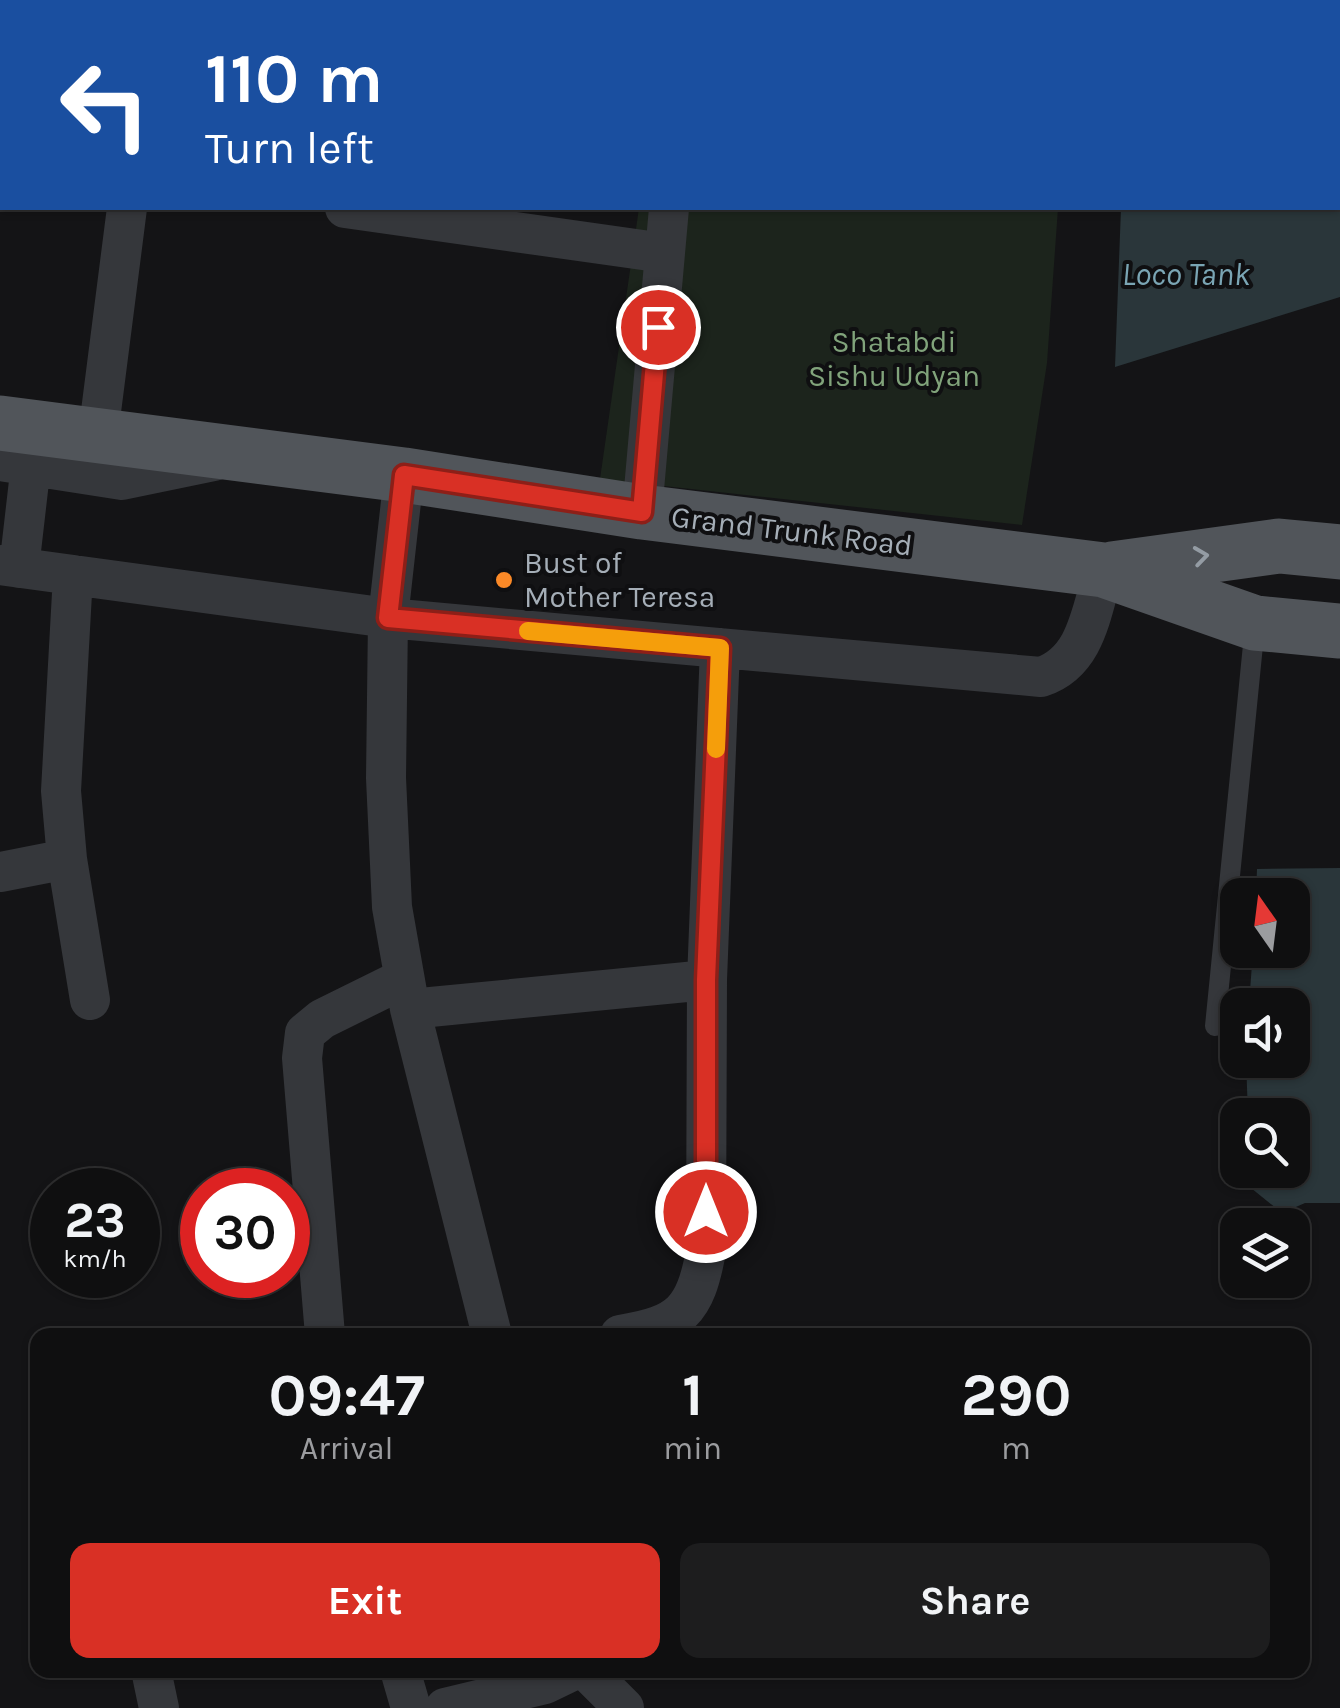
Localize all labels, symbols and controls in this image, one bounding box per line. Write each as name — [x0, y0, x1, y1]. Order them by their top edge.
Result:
text: 110 m — [205, 38, 383, 120]
icon: left — [40, 40, 170, 170]
text: Turn left — [205, 122, 374, 174]
water label: Loco Tank — [1122, 256, 1251, 293]
pin — [616, 285, 701, 370]
icon: arrive — [631, 300, 686, 355]
park label: Shatabdi Sishu Udyan — [808, 324, 980, 394]
street label: Grand Trunk Road — [669, 498, 915, 564]
place label: Bust of Mother Teresa — [524, 545, 715, 615]
one-way arrow — [1192, 547, 1209, 568]
marker: Bust of Mother Teresa — [493, 569, 515, 591]
north arrow — [1220, 878, 1310, 968]
map controls — [1220, 878, 1310, 1298]
button: sound — [1220, 988, 1310, 1078]
button: search — [1220, 1098, 1310, 1188]
position arrow — [654, 1160, 758, 1264]
speed limit sign: 30 — [180, 1168, 310, 1298]
text: 23 — [64, 1191, 126, 1250]
button: layers — [1220, 1208, 1310, 1298]
text: km/h — [63, 1244, 127, 1273]
text: 09:47 — [269, 1360, 425, 1430]
text: 1 — [682, 1360, 703, 1430]
text: 290 — [961, 1360, 1071, 1430]
text: Arrival — [300, 1430, 394, 1467]
text: min — [663, 1430, 722, 1467]
text: m — [1001, 1430, 1031, 1467]
button: Exit — [70, 1543, 660, 1658]
button: Share — [680, 1543, 1270, 1658]

